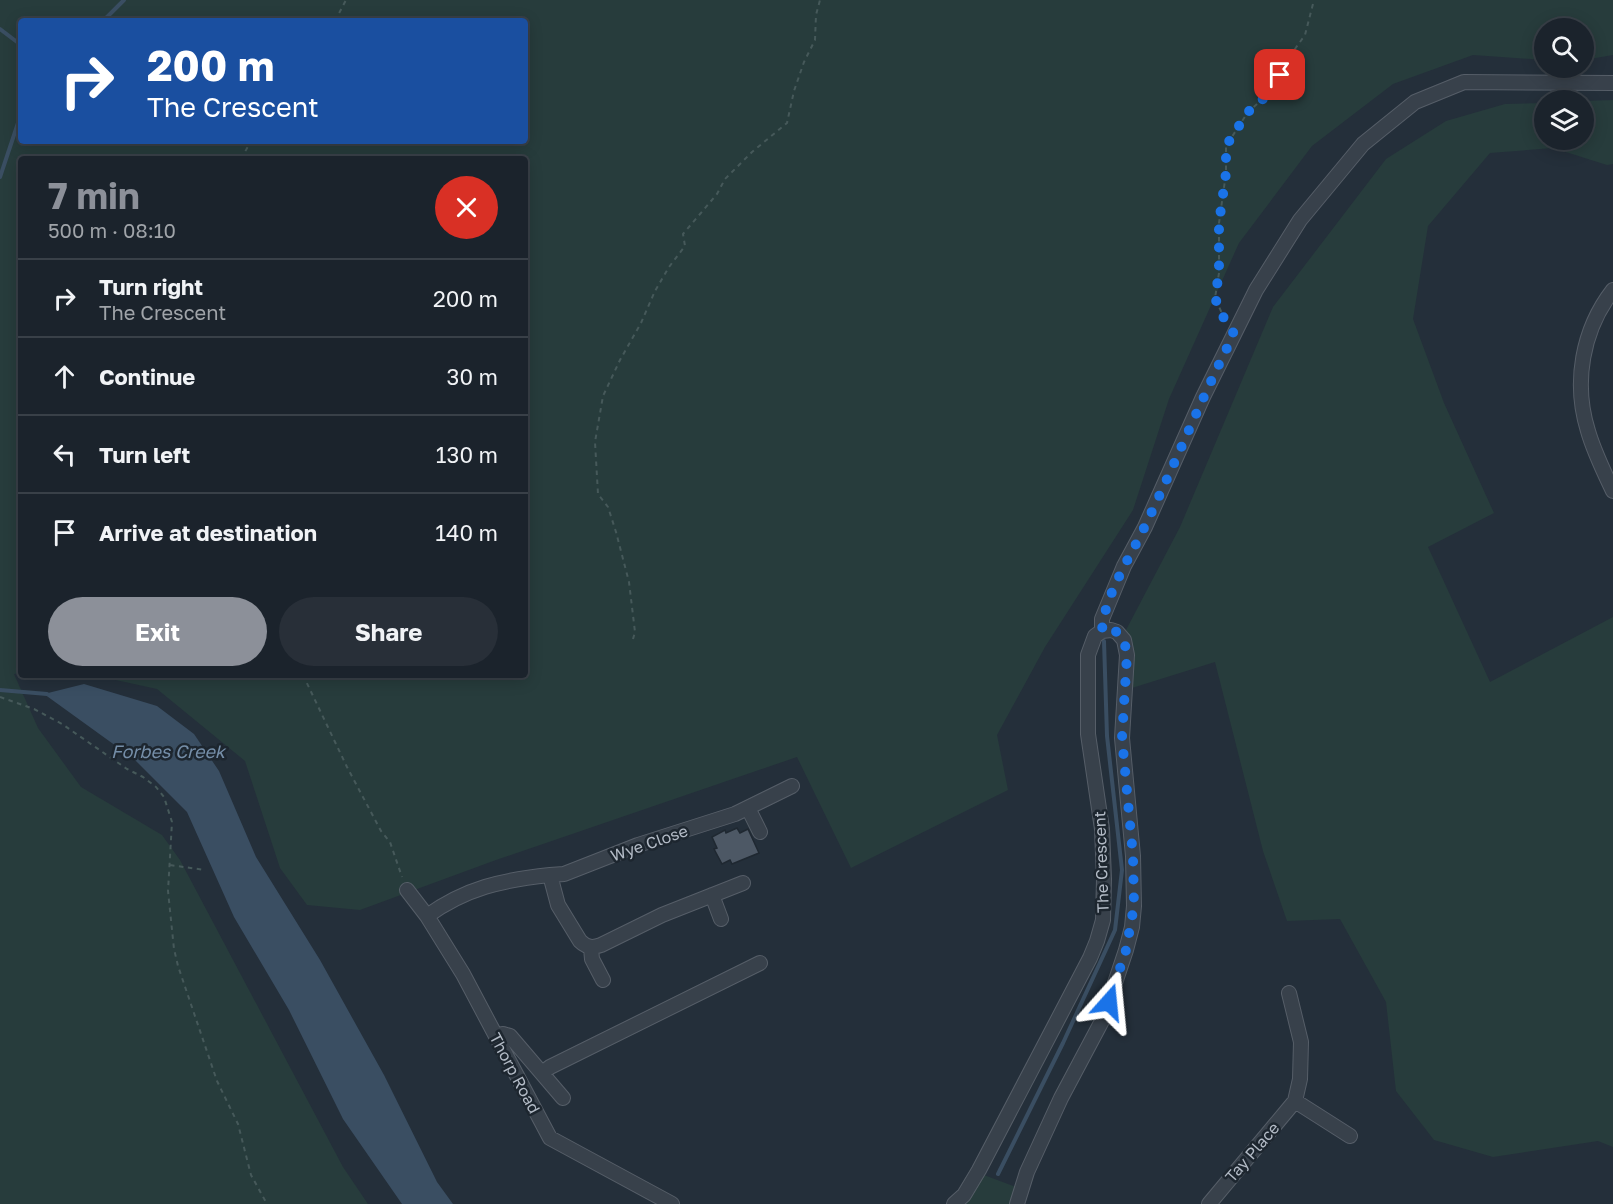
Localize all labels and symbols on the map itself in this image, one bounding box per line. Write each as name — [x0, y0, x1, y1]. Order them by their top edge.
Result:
pin — [1254, 49, 1305, 100]
water label: Forbes Creek — [111, 740, 227, 762]
street label: The Crescent — [1089, 811, 1113, 913]
street label: Wye Close — [608, 820, 690, 866]
position arrow — [1077, 970, 1141, 1034]
street label: Thorp Road — [485, 1029, 545, 1117]
street label: Tay Place — [1221, 1118, 1283, 1186]

